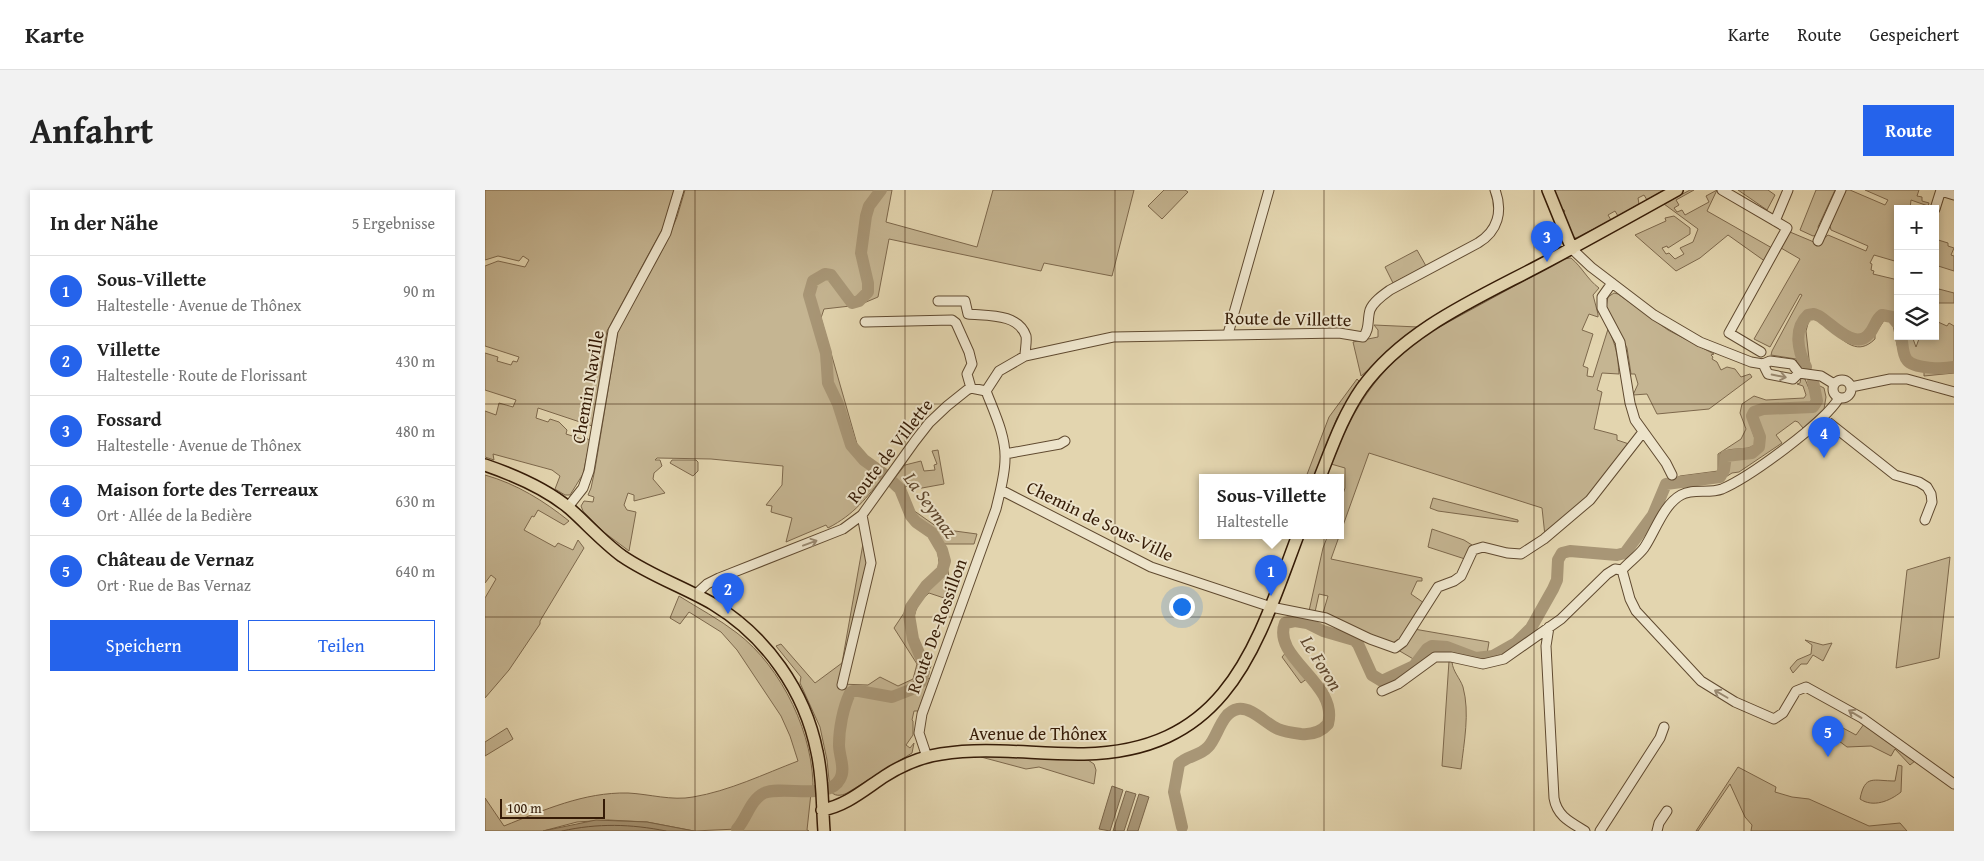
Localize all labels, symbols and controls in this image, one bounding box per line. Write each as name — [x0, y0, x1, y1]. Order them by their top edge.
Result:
text: Karte — [25, 17, 84, 52]
text: Karte — [1728, 21, 1769, 48]
text: Route — [1797, 21, 1842, 48]
text: Gespeichert — [1870, 21, 1959, 48]
text: Anfahrt — [30, 105, 153, 156]
button: Route — [1863, 105, 1954, 156]
map controls — [1894, 205, 1939, 340]
button: + — [1894, 205, 1939, 250]
text: In der Nähe — [50, 207, 158, 238]
text: 5 Ergebnisse — [352, 211, 435, 235]
pin: 3 — [1531, 221, 1563, 262]
button: − — [1894, 250, 1939, 295]
text: Sous-Villette — [97, 265, 206, 293]
text: 1 — [62, 279, 70, 303]
text: 90 m — [403, 279, 435, 303]
text: Haltestelle · Avenue de Thônex — [97, 293, 301, 317]
button: layers — [1894, 295, 1939, 340]
street label: Route de Villette — [1224, 304, 1352, 333]
street label: Chemin Naville — [564, 328, 611, 446]
text: Villette — [97, 335, 160, 363]
text: 2 — [62, 349, 70, 373]
text: 430 m — [395, 349, 435, 373]
text: Haltestelle · Route de Florissant — [97, 363, 307, 387]
one-way arrow — [1771, 372, 1787, 381]
street label: Route de Villette — [840, 392, 939, 509]
text: Fossard — [97, 405, 162, 433]
pin: 4 — [1808, 417, 1840, 458]
text: 3 — [62, 419, 70, 443]
text: 480 m — [395, 419, 435, 443]
text: Haltestelle · Avenue de Thônex — [97, 433, 301, 457]
water label: La Seymaz — [897, 465, 965, 545]
street label: Chemin de Sous-Ville — [1022, 473, 1178, 568]
popup — [1199, 474, 1344, 539]
text: Maison forte des Terreaux — [97, 475, 318, 503]
text: Sous-Villette — [1217, 481, 1326, 509]
text: 4 — [62, 489, 70, 513]
text: 630 m — [395, 489, 435, 513]
text: Ort · Allée de la Bedière — [97, 503, 252, 527]
text: Haltestelle — [1217, 509, 1289, 533]
one-way arrow — [802, 538, 817, 547]
text: Château de Vernaz — [97, 545, 254, 573]
street label: Route De-Rossillon — [900, 555, 973, 697]
pin: 1 — [1255, 555, 1287, 596]
text: 5 — [62, 559, 70, 583]
text: 640 m — [395, 559, 435, 583]
text: Ort · Rue de Bas Vernaz — [97, 573, 251, 597]
pin: 2 — [712, 573, 744, 614]
your location — [1169, 594, 1195, 620]
button: Speichern — [50, 620, 238, 671]
button: Teilen — [248, 620, 435, 671]
water label: Le Foron — [1293, 629, 1350, 697]
one-way arrow — [1714, 688, 1728, 698]
one-way arrow — [1848, 709, 1862, 719]
pin: 5 — [1812, 716, 1844, 757]
street label: Avenue de Thônex — [969, 720, 1108, 747]
scale bar — [500, 796, 605, 819]
text: 100 m — [507, 798, 542, 818]

